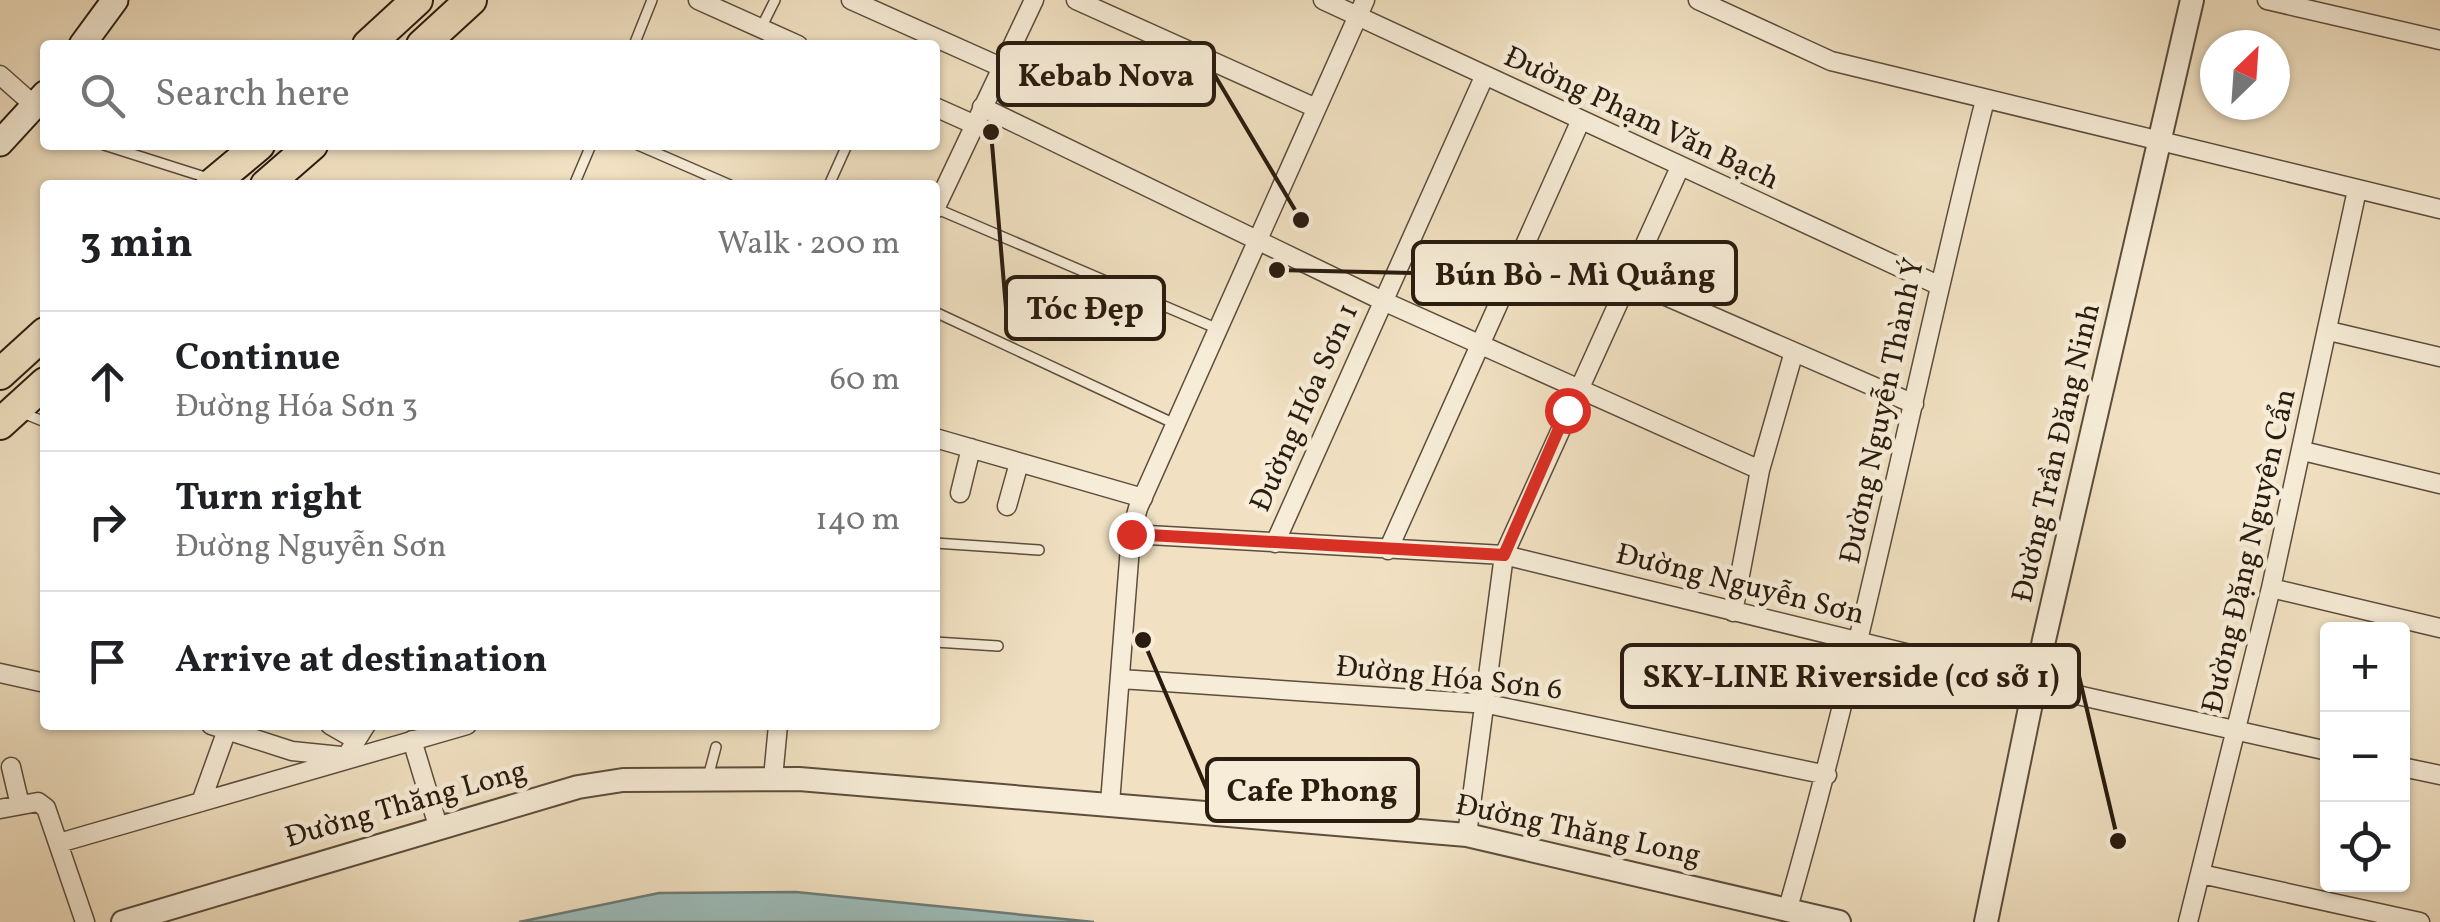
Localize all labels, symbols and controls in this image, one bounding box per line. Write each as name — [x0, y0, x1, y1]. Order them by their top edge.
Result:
north arrow — [2200, 30, 2290, 120]
street label: Đường Phạm Văn Bạch — [1496, 37, 1786, 201]
search box — [40, 40, 940, 150]
callout: Kebab Nova — [998, 43, 1214, 105]
text: Kebab Nova — [1018, 56, 1194, 100]
icon: search — [75, 68, 130, 123]
text: Search here — [155, 69, 350, 122]
text: 3 min — [80, 216, 193, 275]
text: Walk · 200 m — [717, 223, 900, 267]
callout: Bún Bò - Mì Quảng — [1413, 242, 1736, 304]
street label: Đường Nguyễn Thành Ý — [1830, 254, 1936, 568]
text: Bún Bò - Mì Quảng — [1434, 255, 1716, 299]
callout: Tóc Đẹp — [1006, 277, 1164, 339]
text: Tóc Đẹp — [1026, 289, 1144, 333]
street label: Đường Hóa Sơn 1 — [1240, 297, 1370, 519]
street label: Đường Trần Đăng Ninh — [2002, 299, 2112, 607]
text: Continue — [175, 333, 340, 386]
icon: ahead — [80, 354, 135, 409]
text: 60 m — [830, 359, 900, 403]
street label: Đường Đặng Nguyên Cẩn — [2192, 385, 2308, 717]
text: Đường Hóa Sơn 3 — [175, 386, 418, 430]
route start — [1545, 388, 1591, 434]
text: Turn right — [175, 473, 362, 526]
icon: right — [80, 494, 135, 549]
text: 140 m — [815, 499, 900, 543]
route end — [1109, 512, 1155, 558]
text: Đường Nguyễn Sơn — [175, 526, 447, 570]
street label: Đường Nguyễn Sơn — [1611, 534, 1869, 636]
map controls — [2320, 622, 2410, 892]
button: + — [2320, 622, 2410, 712]
icon: arrive — [80, 634, 135, 689]
text: Arrive at destination — [175, 635, 548, 688]
callout: SKY-LINE Riverside (cơ sở 1) — [1622, 645, 2079, 707]
street label: Đường Hóa Sơn 6 — [1334, 646, 1564, 712]
text: SKY-LINE Riverside (cơ sở 1) — [1642, 657, 2060, 701]
button: − — [2320, 712, 2410, 802]
street label: Đường Thăng Long — [280, 750, 532, 860]
callout: Cafe Phong — [1207, 759, 1418, 821]
text: Cafe Phong — [1227, 771, 1397, 815]
street label: Đường Thăng Long — [1452, 785, 1704, 877]
button: locate — [2320, 802, 2410, 892]

